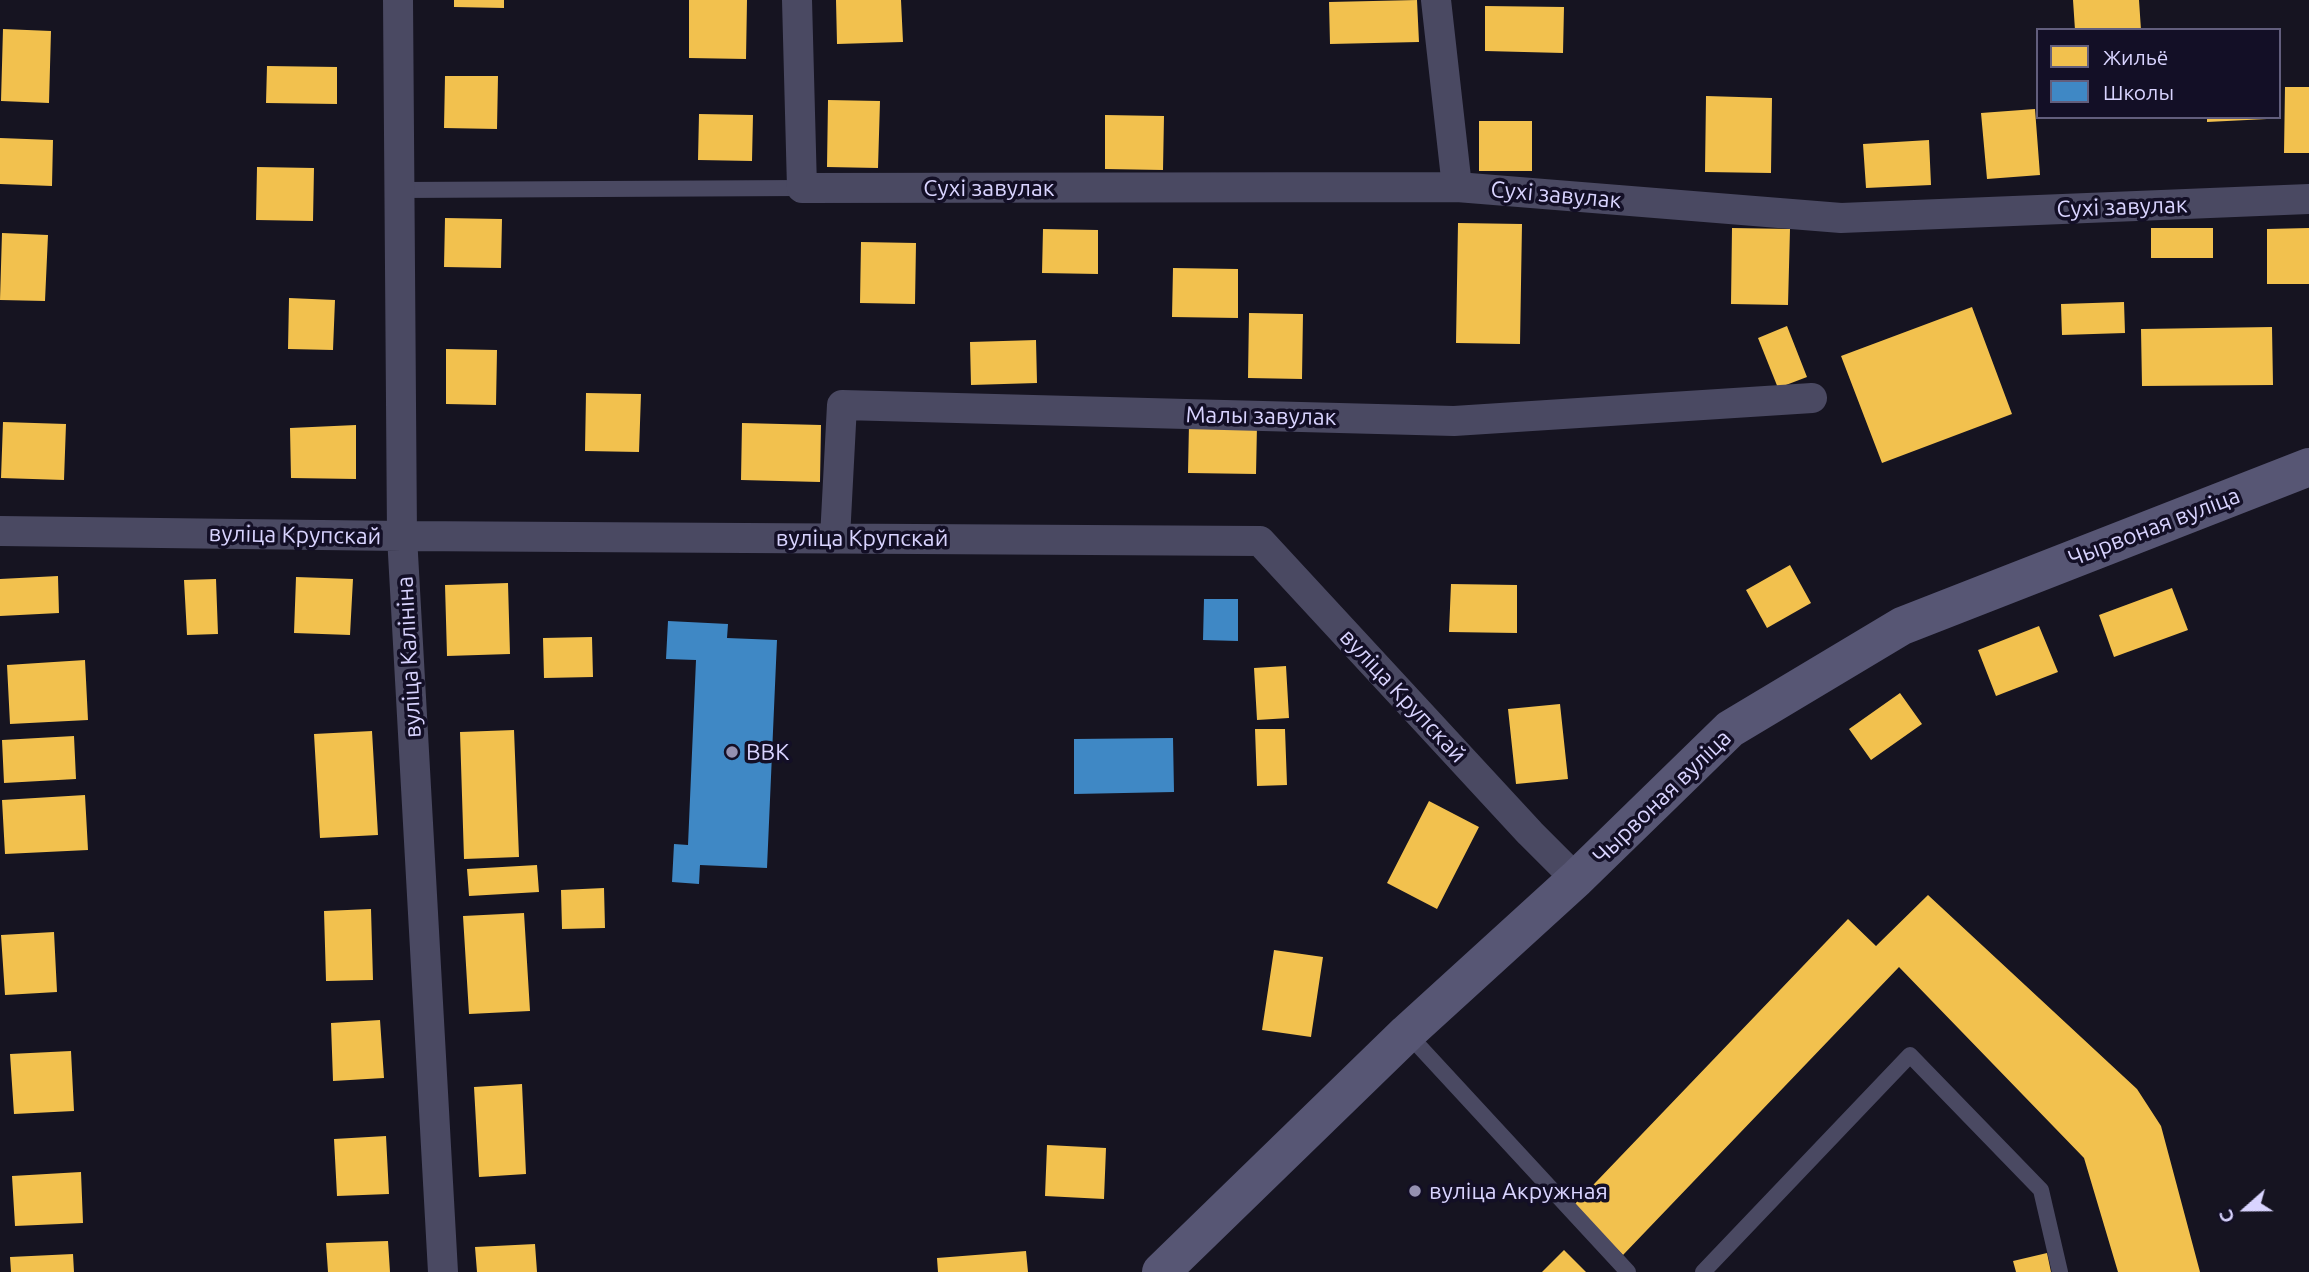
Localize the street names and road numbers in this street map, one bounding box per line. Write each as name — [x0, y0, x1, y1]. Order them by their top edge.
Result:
street label: Сухі завулак — [923, 174, 1055, 202]
street label: Сухі завулак — [1489, 176, 1623, 214]
street label: Сухі завулак — [2056, 191, 2188, 223]
street label: Малы завулак — [1185, 401, 1337, 431]
street label: Чырвоная вуліца — [2064, 482, 2244, 572]
street label: вуліца Крупскай — [208, 520, 382, 550]
street label: вуліца Крупскай — [776, 524, 948, 552]
street label: вуліца Калініна — [391, 575, 427, 739]
street label: вуліца Крупскай — [1334, 623, 1472, 769]
street label: Чырвоная вуліца — [1587, 724, 1737, 870]

